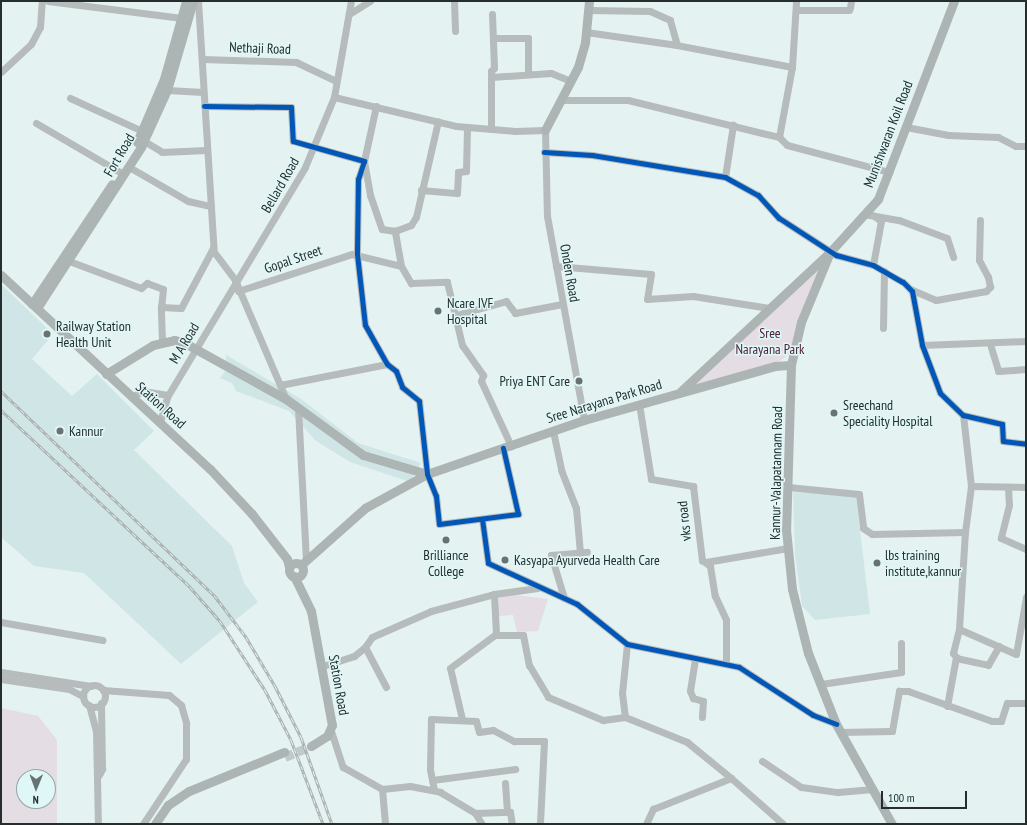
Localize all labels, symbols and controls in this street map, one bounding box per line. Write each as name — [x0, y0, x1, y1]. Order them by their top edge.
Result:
street label: Nethaji Road — [229, 39, 291, 57]
street label: Munishwaran Koil Road — [860, 78, 916, 190]
street label: Fort Road — [100, 131, 138, 179]
street label: Bellard Road — [257, 154, 303, 216]
street label: Gopal Street — [262, 241, 324, 277]
street label: Onden Road — [557, 243, 583, 303]
place label: Ncare IVF Hospital — [447, 295, 493, 328]
marker: Ncare IVF Hospital — [432, 305, 444, 317]
place label: Railway Station Health Unit — [56, 318, 131, 350]
street label: M A Road — [165, 319, 203, 367]
park label: Sree Narayana Park — [736, 325, 804, 358]
marker: Railway Station Health Unit — [41, 328, 53, 340]
place label: Priya ENT Care — [499, 373, 570, 389]
street label: Sree Narayana Park Road — [544, 375, 664, 427]
marker: Priya ENT Care — [573, 375, 585, 387]
street label: Station Road — [133, 378, 189, 432]
place label: Sreechand Speciality Hospital — [843, 397, 933, 430]
street label: Kannur-Valapatannam Road — [766, 406, 786, 540]
marker: Sreechand Speciality Hospital — [828, 407, 840, 419]
place label: Kannur — [69, 423, 103, 439]
marker: Kannur — [54, 425, 66, 437]
street label: vks road — [674, 500, 694, 542]
marker: Brilliance College — [441, 535, 451, 545]
place label: Brilliance College — [423, 547, 469, 580]
place label: lbs training institute,kannur — [885, 547, 961, 580]
place label: Kasyapa Ayurveda Health Care — [514, 552, 660, 568]
marker: Kasyapa Ayurveda Health Care — [499, 554, 511, 566]
marker: lbs training institute,kannur — [872, 558, 882, 568]
street label: Station Road — [325, 653, 353, 717]
north arrow — [16, 769, 56, 809]
scale bar — [883, 783, 969, 809]
text: 100 m — [888, 790, 915, 805]
text: N — [33, 793, 39, 807]

